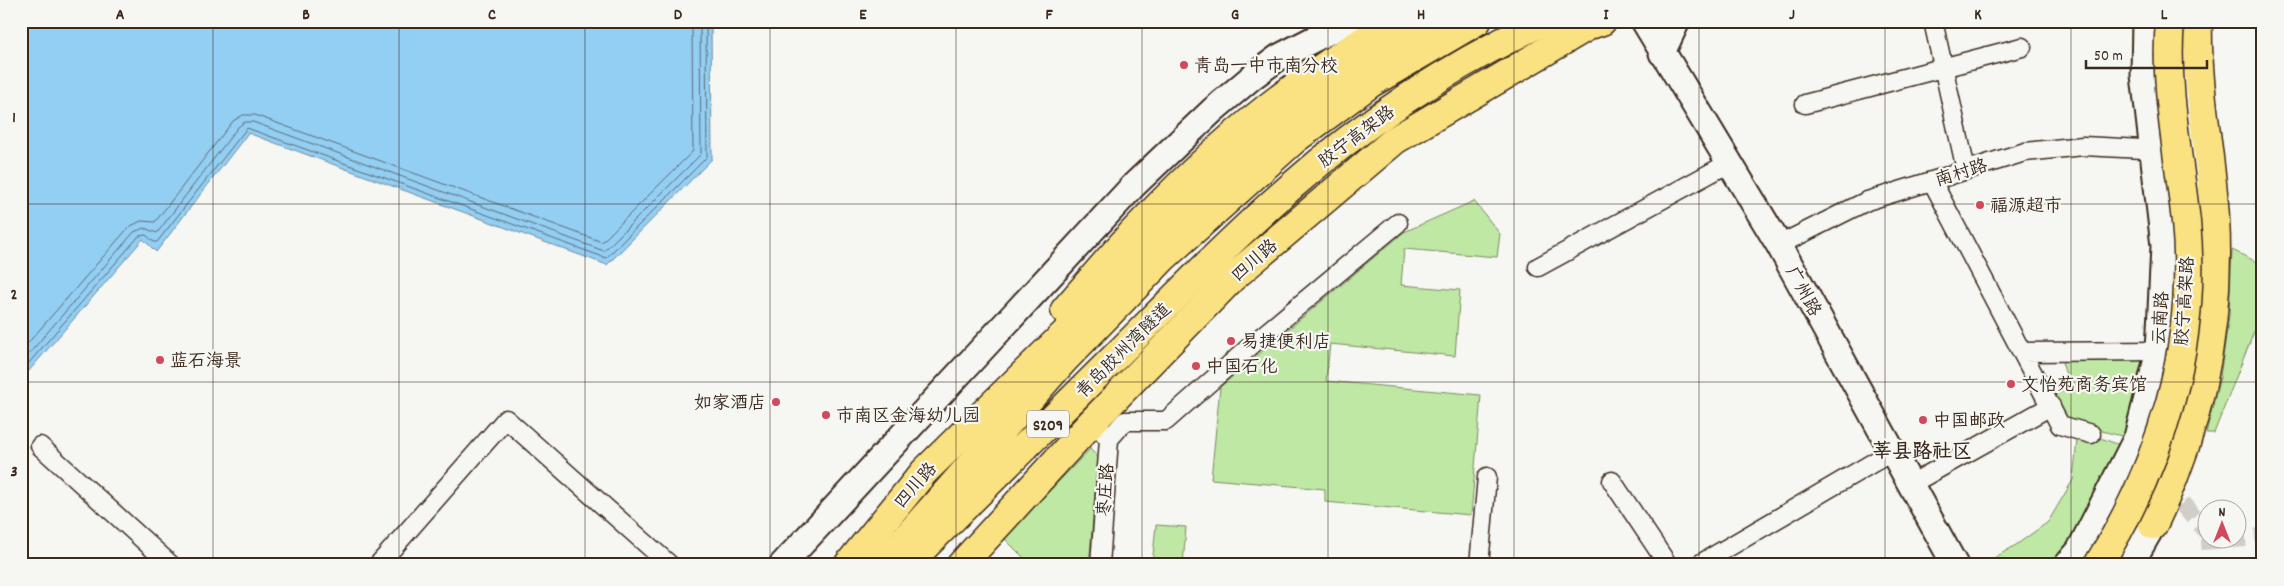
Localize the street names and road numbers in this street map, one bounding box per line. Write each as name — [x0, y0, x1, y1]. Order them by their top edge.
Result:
street label: 胶宁高架路 — [1314, 101, 1401, 175]
street label: 南村路 — [1932, 155, 1991, 194]
street label: 四川路 — [1227, 235, 1284, 289]
street label: 胶宁高架路 — [2171, 255, 2202, 347]
street label: 广州路 — [1778, 263, 1826, 322]
street label: 云南路 — [2148, 290, 2177, 346]
street label: 青岛胶州湾隧道 — [1071, 298, 1178, 405]
road number: S209 — [1027, 410, 1069, 438]
street label: 四川路 — [890, 458, 944, 515]
street label: 枣庄路 — [1093, 462, 1122, 518]

